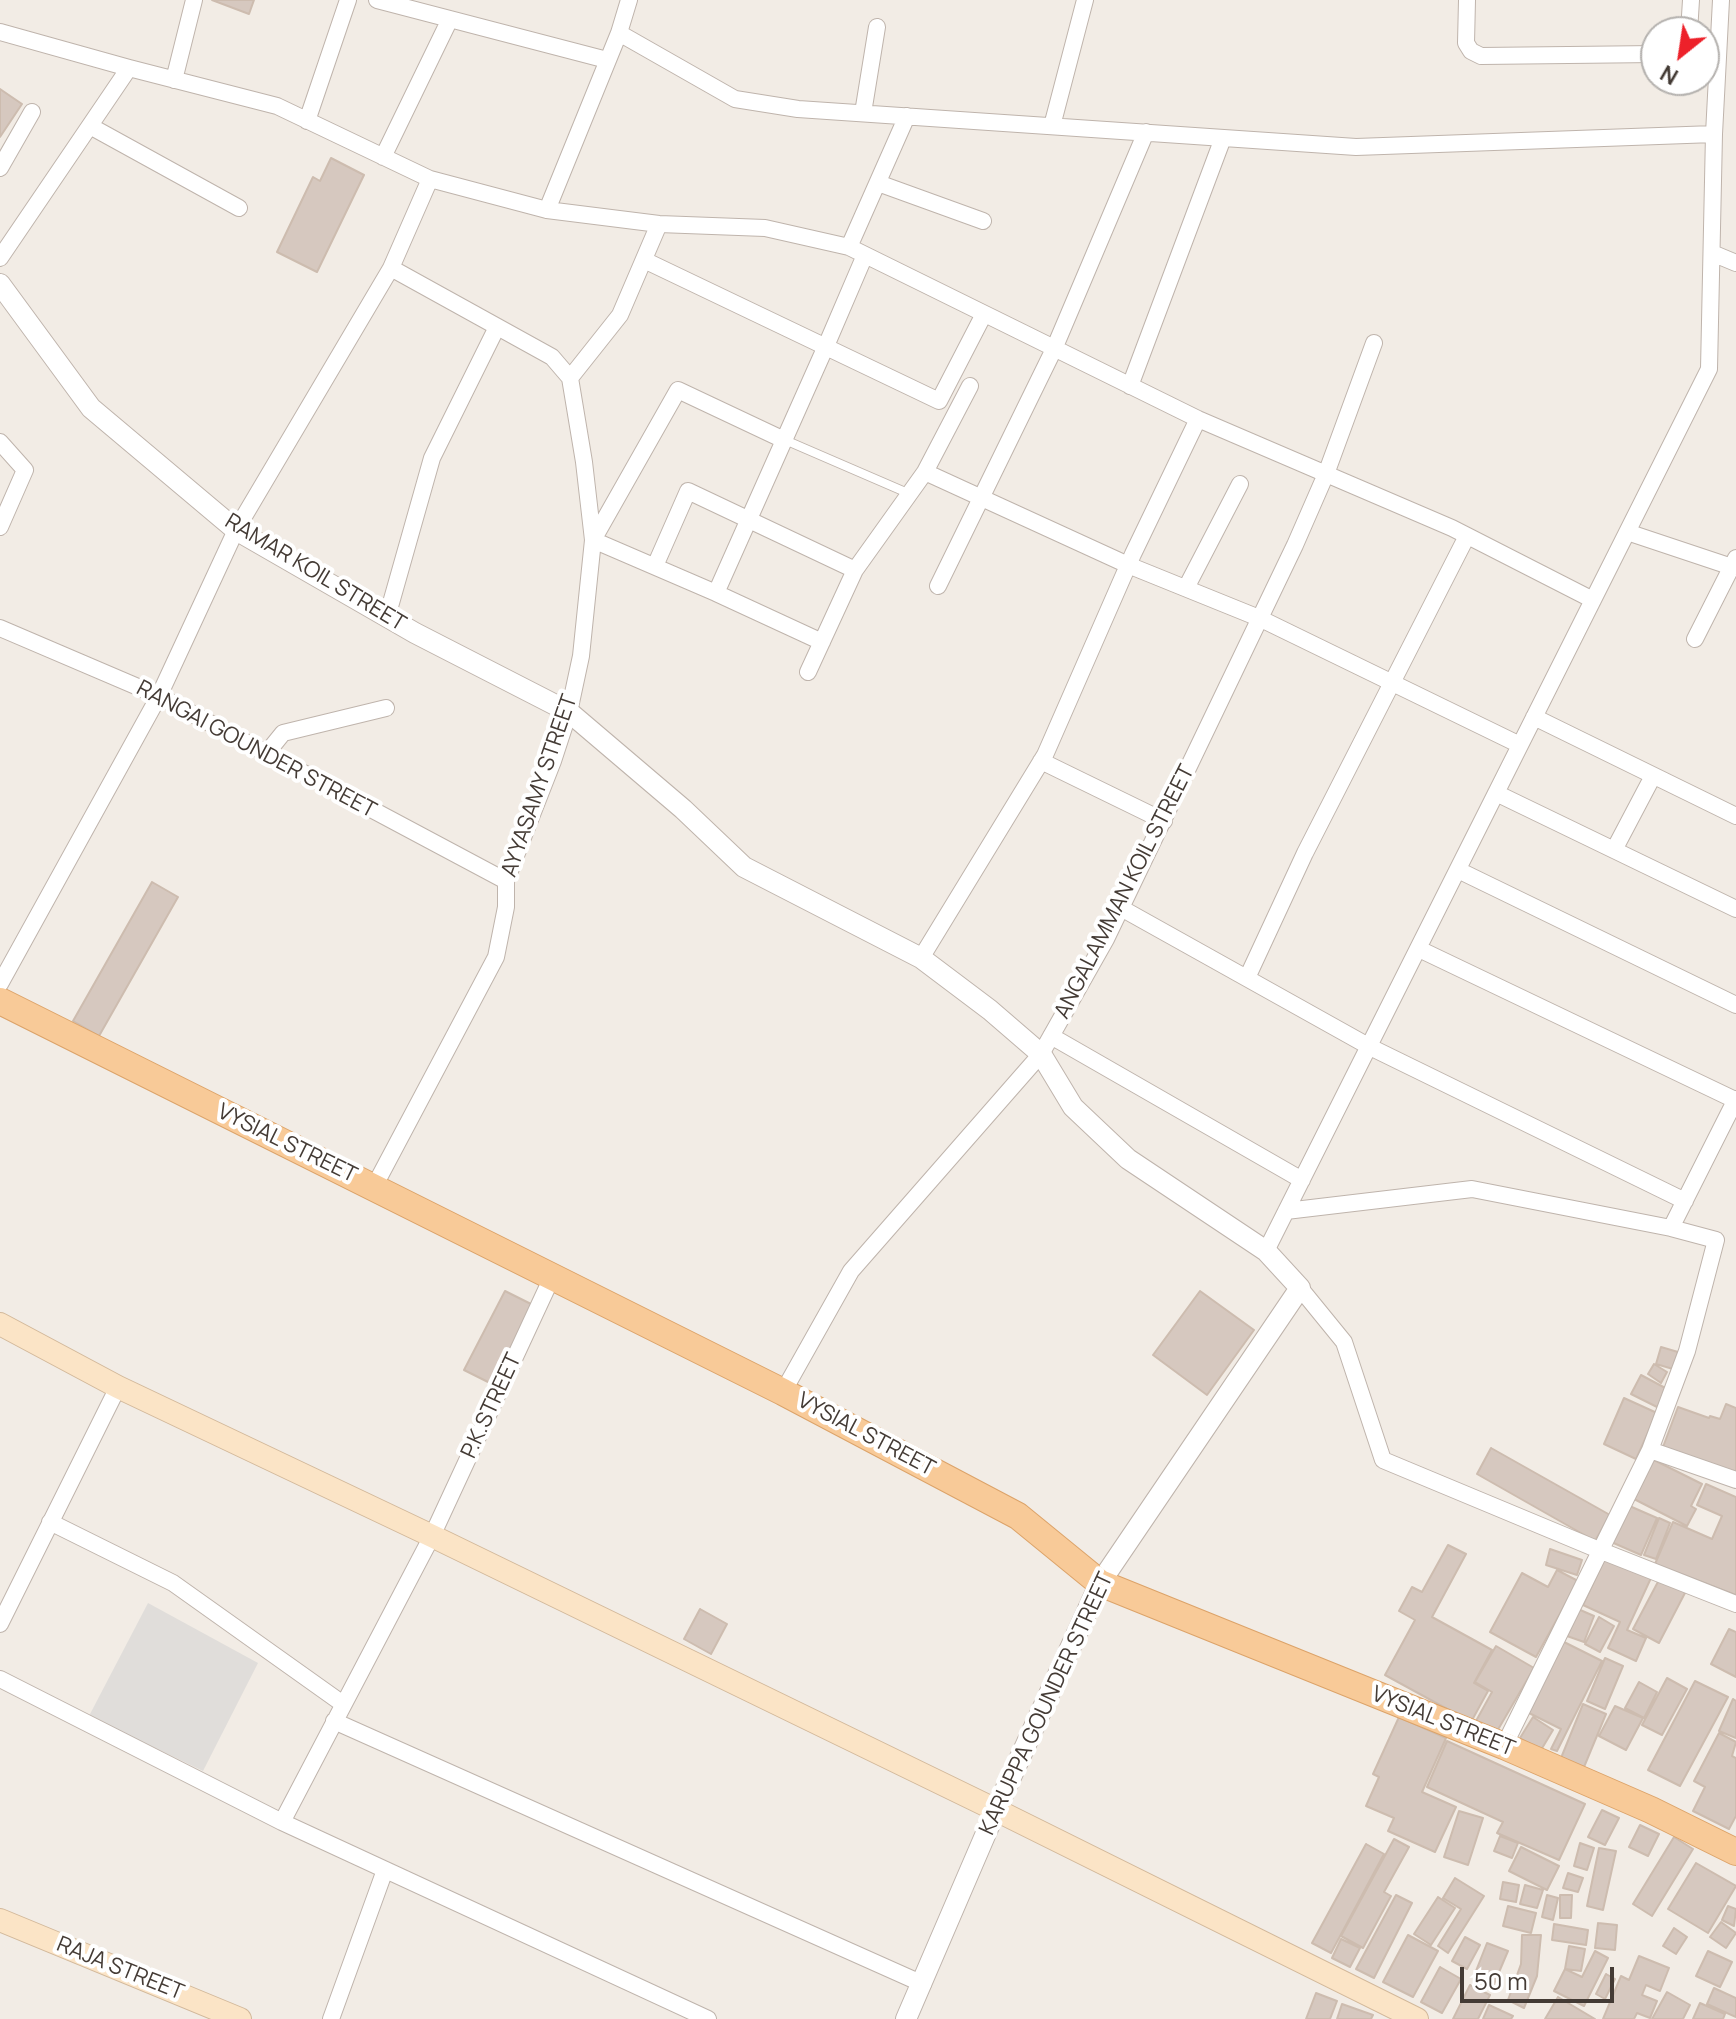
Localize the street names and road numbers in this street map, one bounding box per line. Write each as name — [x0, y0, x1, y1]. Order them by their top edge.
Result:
street label: RAMAR KOIL STREET — [220, 509, 410, 637]
street label: RANGAI GOUNDER STREET — [132, 676, 380, 824]
street label: AYYASAMY STREET — [496, 691, 584, 881]
street label: ANGALAMMAN KOIL STREET — [1049, 761, 1201, 1023]
street label: VYSIAL STREET — [213, 1099, 361, 1189]
street label: P.K.STREET — [456, 1349, 528, 1463]
street label: VYSIAL STREET — [793, 1388, 939, 1482]
street label: KARUPPA GOUNDER STREET — [975, 1569, 1119, 1839]
street label: VYSIAL STREET — [1368, 1681, 1518, 1763]
street label: RAJA STREET — [53, 1932, 187, 2006]

